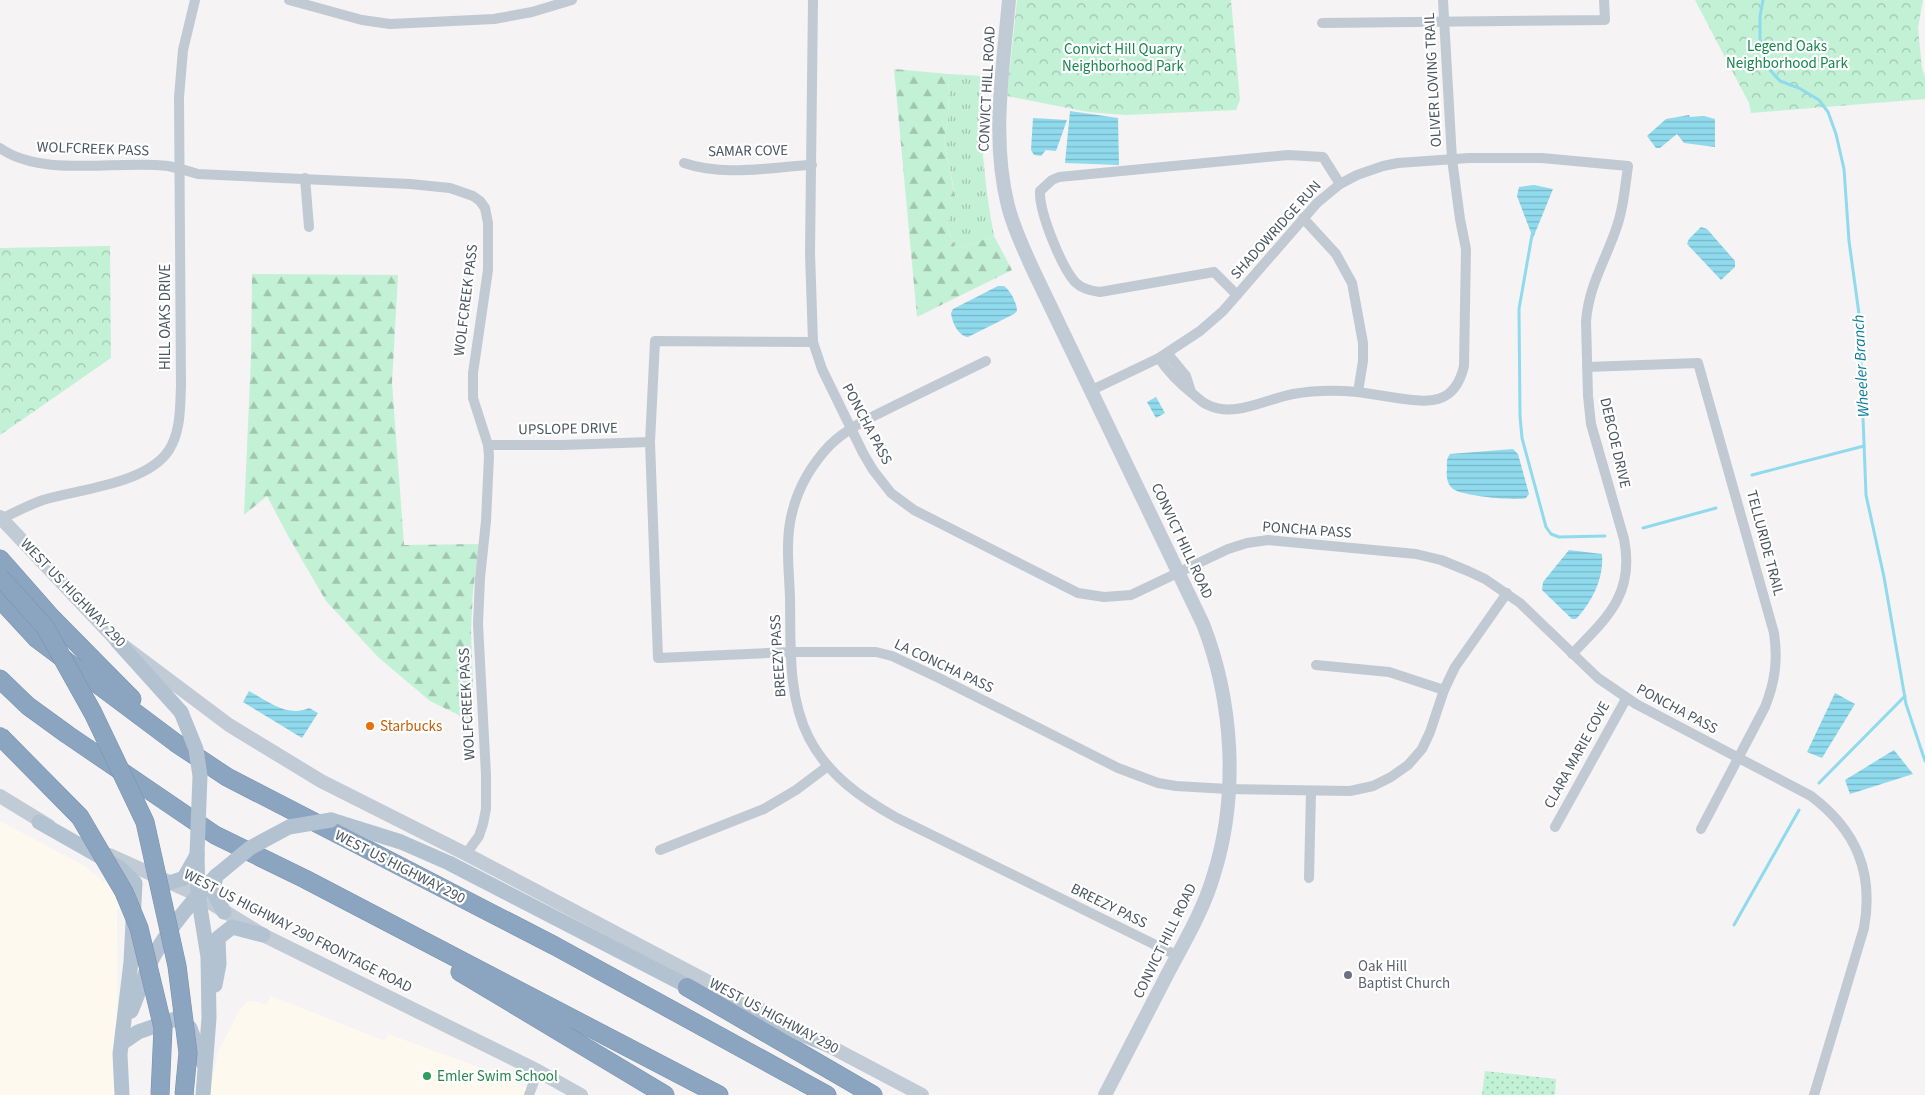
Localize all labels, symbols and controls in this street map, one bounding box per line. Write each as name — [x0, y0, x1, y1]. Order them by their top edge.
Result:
street label: OLIVER LOVING TRAIL — [1419, 12, 1447, 148]
street label: CONVICT HILL ROAD — [973, 26, 1001, 152]
park label: Legend Oaks Neighborhood Park — [1726, 36, 1849, 74]
park label: Convict Hill Quarry Neighborhood Park — [1062, 39, 1185, 77]
street label: WOLFCREEK PASS — [36, 137, 150, 161]
street label: SAMAR COVE — [708, 140, 788, 162]
street label: SHADOWRIDGE RUN — [1226, 176, 1326, 284]
street label: WOLFCREEK PASS — [449, 243, 483, 357]
street label: HILL OAKS DRIVE — [155, 264, 176, 370]
water label: Wheeler Branch — [1847, 314, 1875, 418]
street label: PONCHA PASS — [837, 380, 897, 468]
street label: DEBCOE DRIVE — [1594, 396, 1636, 490]
street label: UPSLOPE DRIVE — [518, 418, 618, 440]
street label: CONVICT HILL ROAD — [1146, 480, 1218, 602]
street label: TELLURIDE TRAIL — [1741, 488, 1789, 598]
street label: PONCHA PASS — [1262, 516, 1352, 544]
street label: WEST US HIGHWAY 290 — [15, 534, 131, 652]
street label: BREEZY PASS — [765, 614, 791, 698]
street label: LA CONCHA PASS — [891, 634, 997, 698]
street label: WOLFCREEK PASS — [454, 647, 480, 761]
street label: PONCHA PASS — [1633, 679, 1721, 739]
street label: CLARA MARIE COVE — [1539, 697, 1615, 812]
place label: Starbucks — [380, 716, 442, 737]
marker: Starbucks — [364, 720, 376, 732]
street label: WEST US HIGHWAY 290 — [331, 825, 469, 909]
street label: WEST US HIGHWAY 290 FRONTAGE ROAD — [180, 864, 416, 998]
street label: BREEZY PASS — [1067, 878, 1151, 934]
street label: CONVICT HILL ROAD — [1128, 880, 1202, 1002]
place label: Oak Hill Baptist Church — [1358, 956, 1450, 994]
marker: Oak Hill Baptist Church — [1342, 969, 1354, 981]
street label: WEST US HIGHWAY 290 — [706, 973, 842, 1059]
place label: Emler Swim School — [437, 1066, 558, 1087]
marker: Emler Swim School — [421, 1070, 433, 1082]

